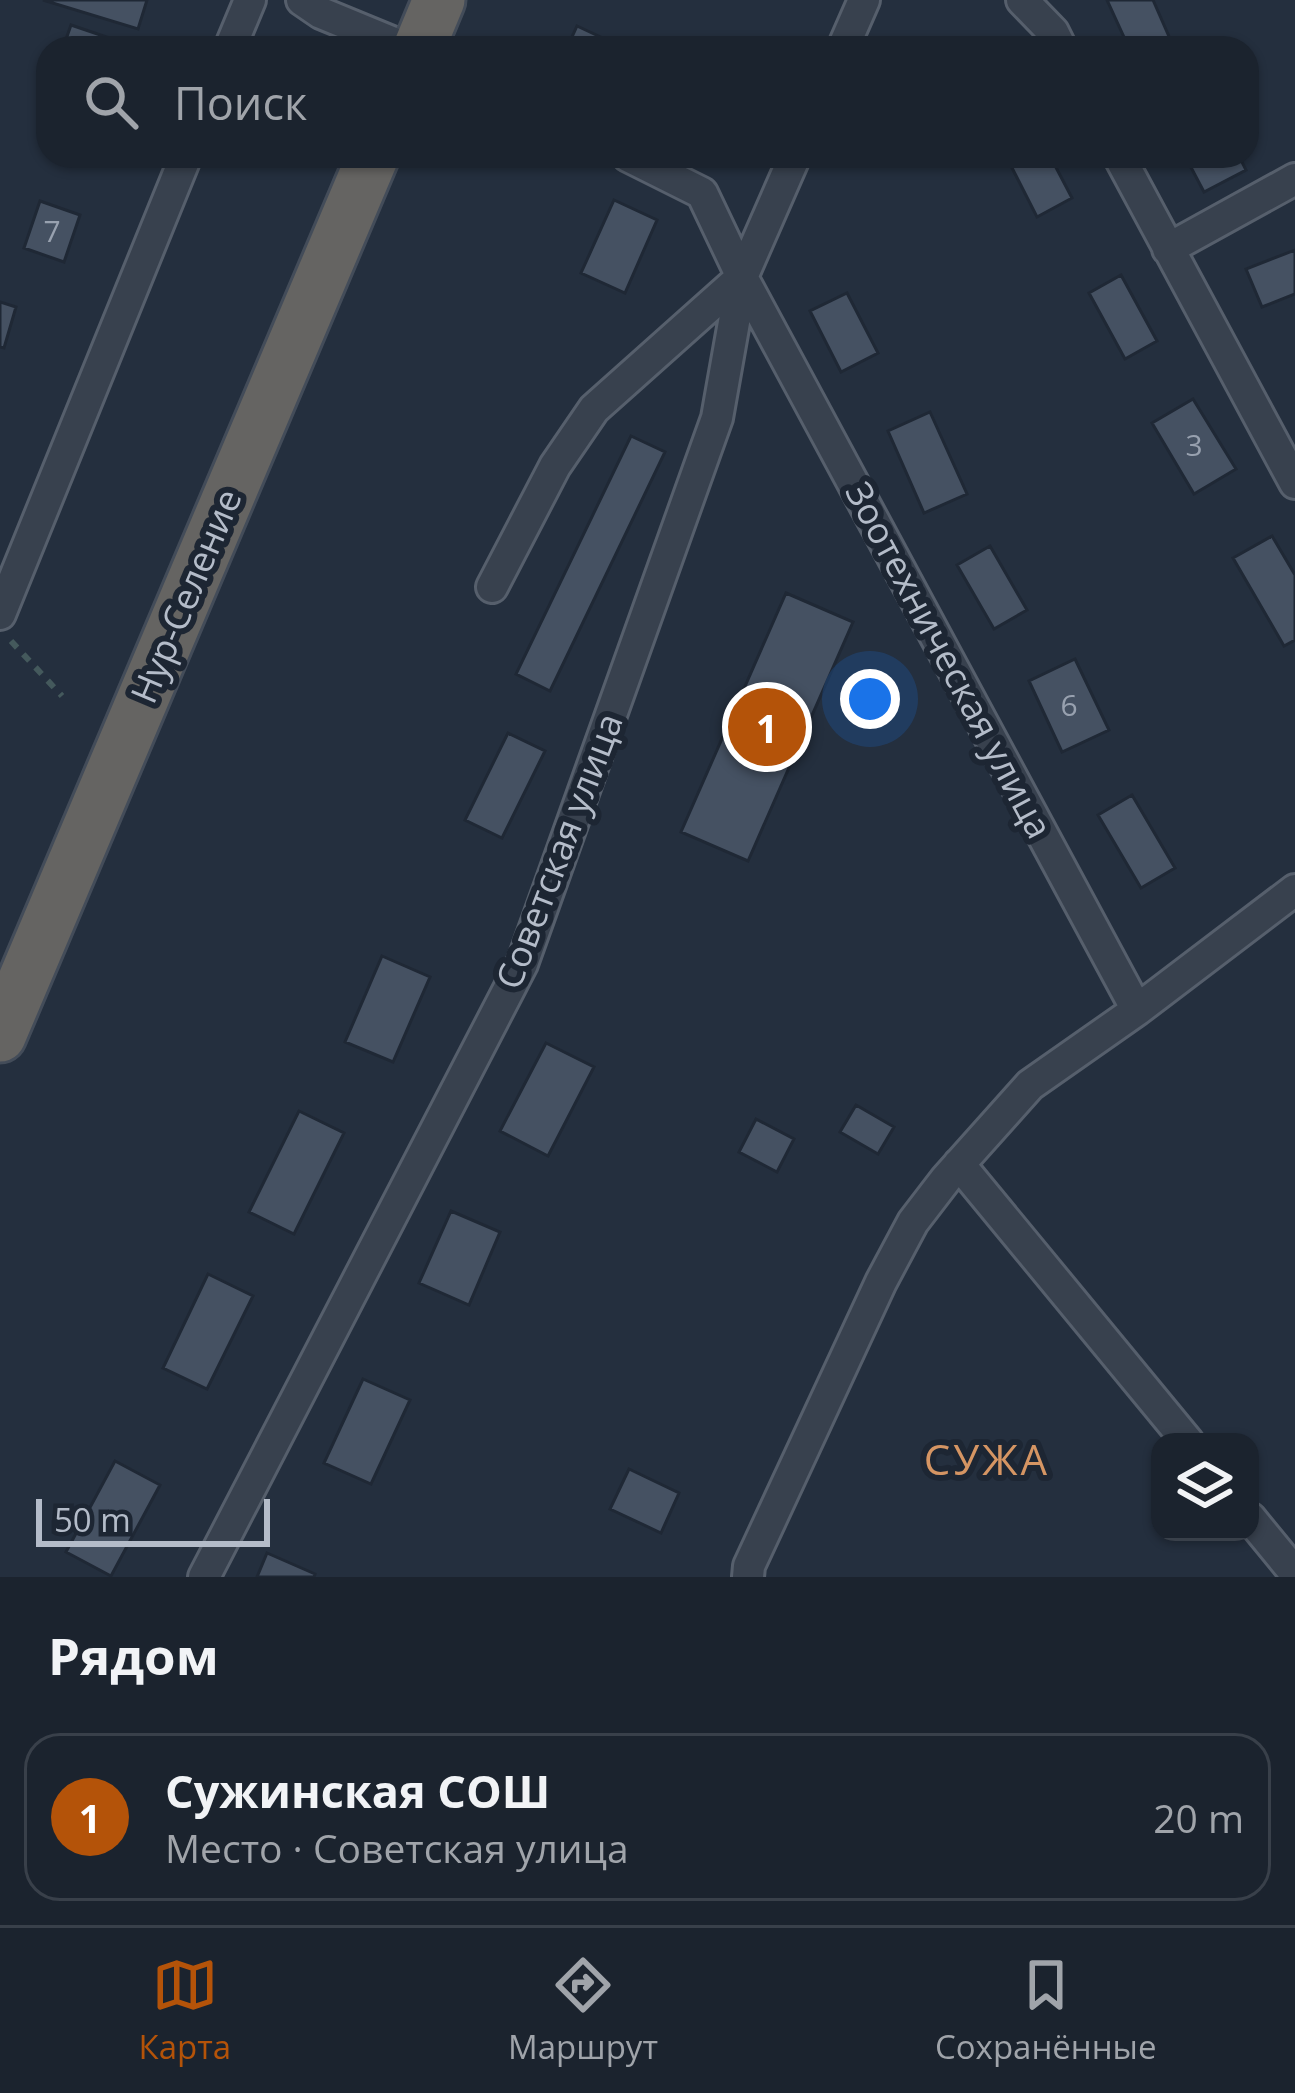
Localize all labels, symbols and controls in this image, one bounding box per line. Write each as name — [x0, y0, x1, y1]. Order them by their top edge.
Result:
search box — [36, 36, 1259, 168]
icon: search — [78, 69, 144, 135]
text: Поиск — [174, 72, 307, 133]
house number: 7 — [43, 210, 61, 251]
house number: 3 — [1185, 424, 1203, 465]
street label: Зоотехническая улица — [835, 473, 1064, 847]
street label: Нур-Селение — [118, 481, 253, 710]
your location — [840, 669, 900, 729]
pin: 1 — [728, 682, 806, 772]
house number: 6 — [1060, 684, 1078, 725]
street label: Советская улица — [483, 706, 634, 996]
district label: СУЖА — [924, 1430, 1050, 1487]
map controls — [1151, 1433, 1259, 1541]
button: layers — [1151, 1433, 1259, 1541]
scale bar — [36, 1493, 270, 1546]
text: 50 m — [54, 1497, 131, 1542]
text: Рядом — [48, 1620, 219, 1690]
text: Сужинская СОШ — [165, 1760, 550, 1821]
text: 1 — [79, 1791, 101, 1844]
text: 20 m — [1153, 1791, 1244, 1844]
text: Место · Советская улица — [165, 1821, 629, 1874]
tab: Карта — [139, 1952, 231, 2069]
tab: Маршрут — [508, 1952, 658, 2069]
tab: Сохранённые — [935, 1952, 1156, 2069]

